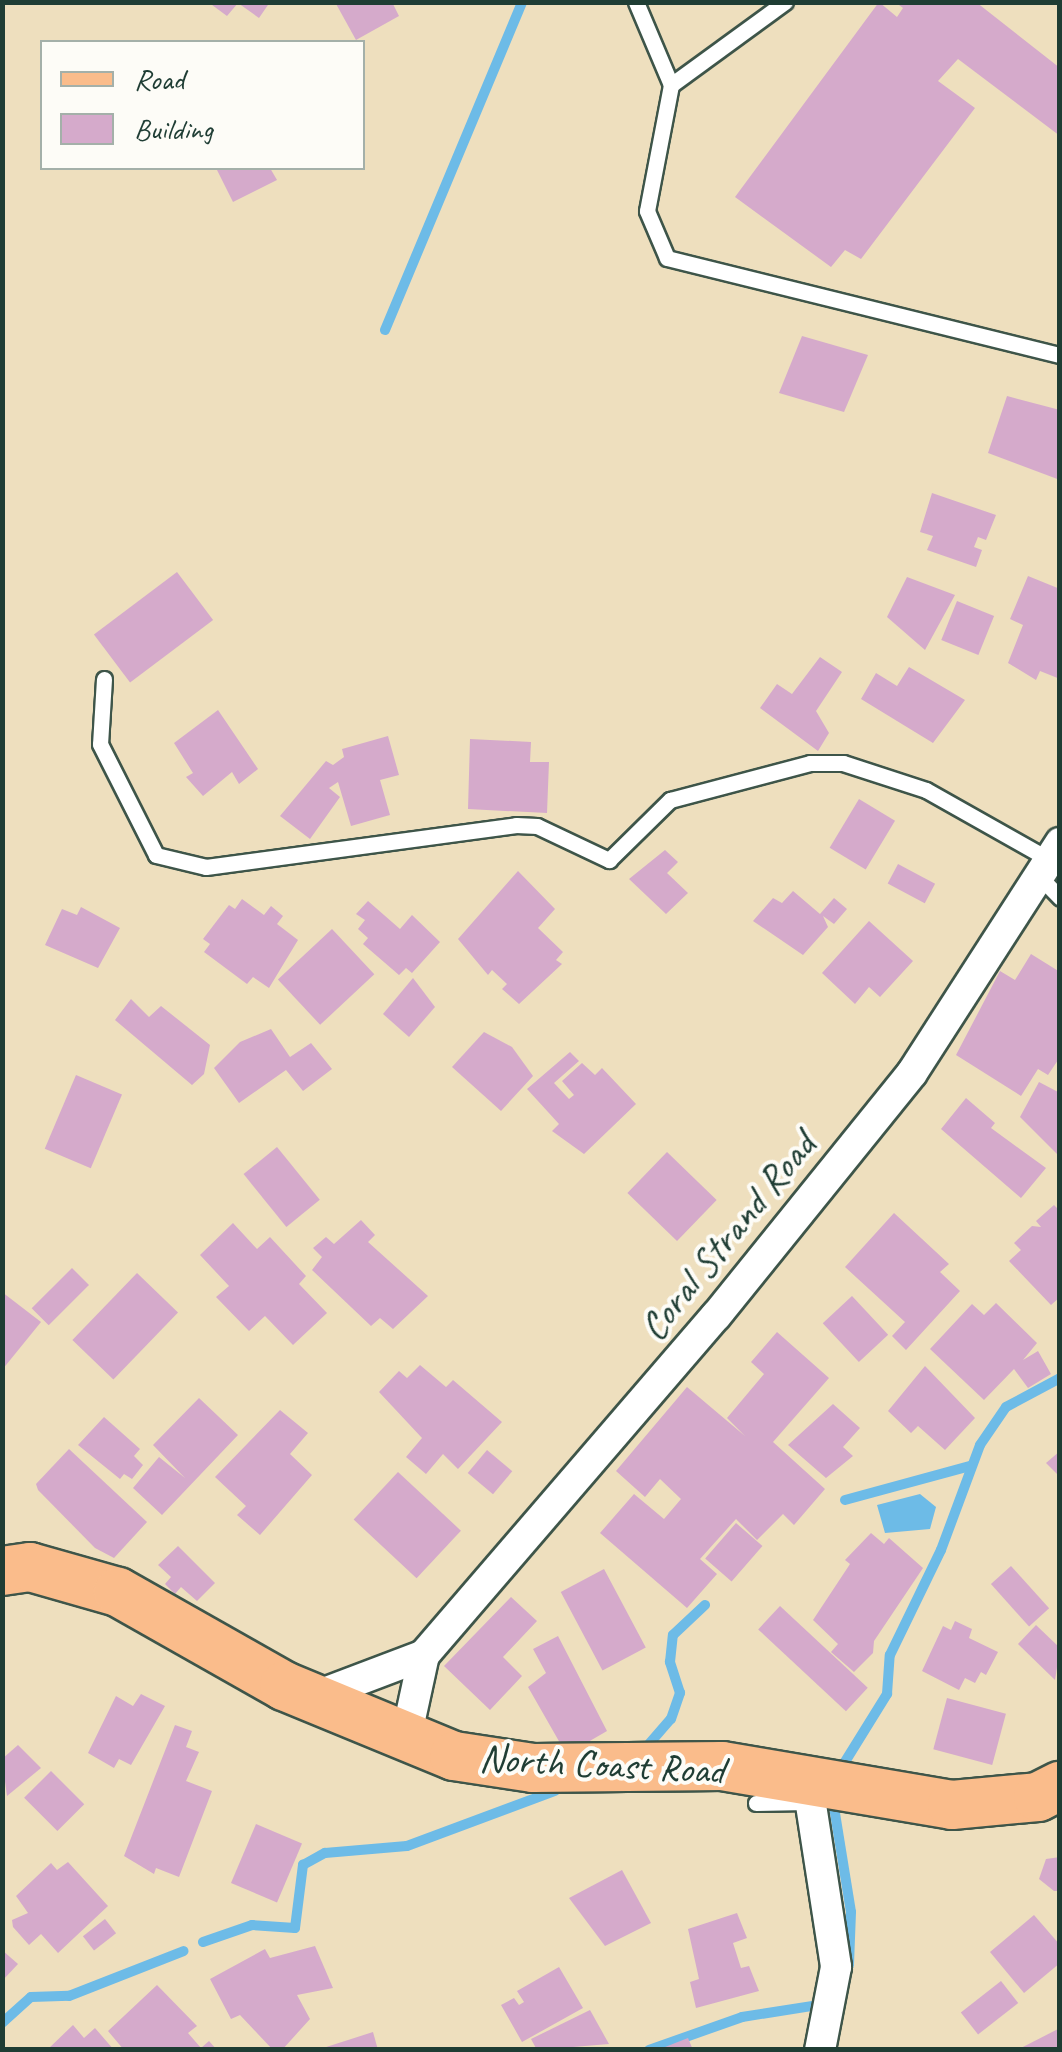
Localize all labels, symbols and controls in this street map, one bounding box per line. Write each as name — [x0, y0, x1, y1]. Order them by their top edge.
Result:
legend — [40, 40, 365, 170]
text: Road — [134, 60, 184, 98]
text: Building — [134, 110, 213, 148]
street label: Coral Strand Road — [628, 1122, 826, 1350]
street label: North Coast Road — [478, 1734, 726, 1794]

